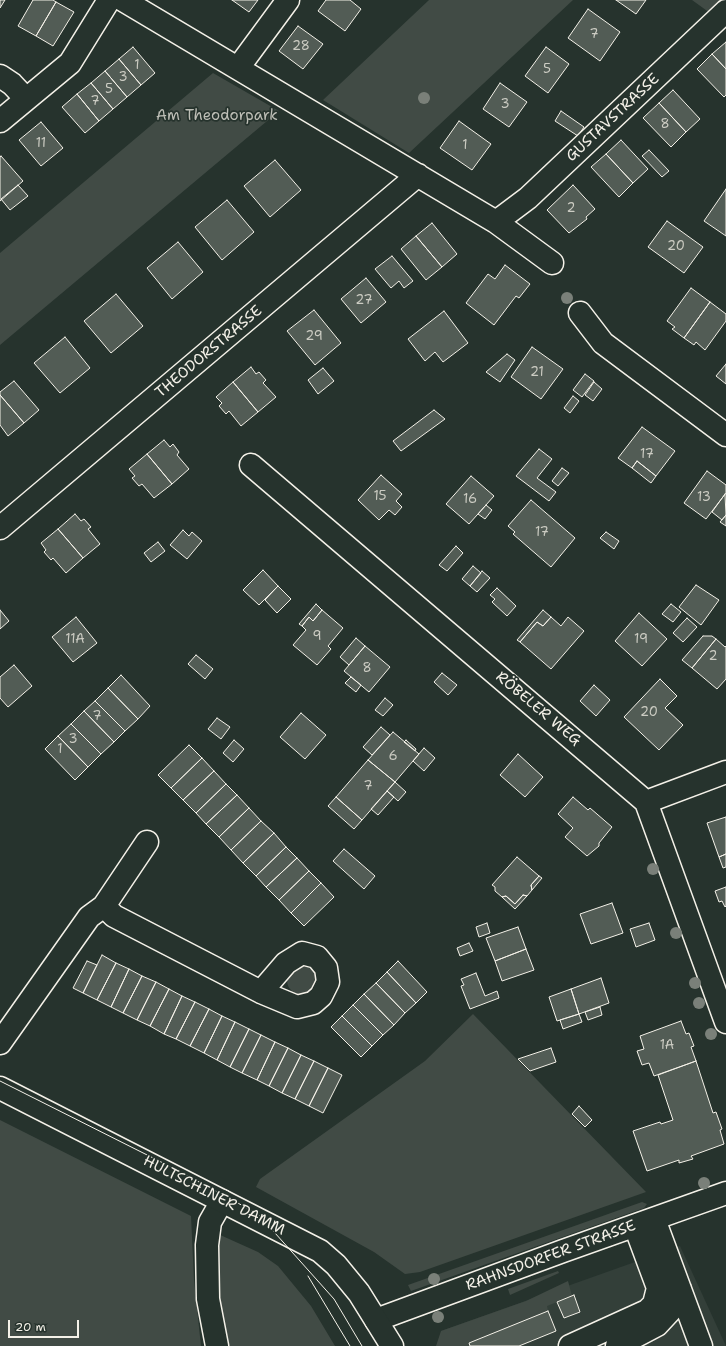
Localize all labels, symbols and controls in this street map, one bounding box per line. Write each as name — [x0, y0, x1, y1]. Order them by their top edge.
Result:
house number: 7 — [589, 27, 599, 43]
house number: 28 — [292, 39, 310, 55]
house number: 1 — [134, 58, 140, 74]
house number: 5 — [543, 62, 551, 78]
house number: 3 — [118, 70, 128, 86]
street label: GUSTAVSTRASSE — [563, 70, 663, 166]
house number: 5 — [105, 82, 113, 98]
house number: 7 — [90, 94, 100, 110]
house number: 3 — [500, 97, 510, 113]
park label: Am Theodorpark — [156, 107, 278, 125]
house number: 8 — [660, 117, 670, 133]
house number: 11 — [36, 136, 46, 152]
house number: 1 — [462, 138, 468, 154]
house number: 2 — [566, 201, 576, 217]
house number: 20 — [667, 239, 685, 255]
house number: 27 — [355, 293, 373, 309]
street label: THEODORSTRASSE — [152, 302, 266, 402]
house number: 29 — [305, 329, 323, 345]
house number: 21 — [530, 365, 544, 381]
house number: 17 — [640, 447, 654, 463]
house number: 15 — [373, 489, 387, 505]
house number: 13 — [697, 490, 711, 506]
house number: 16 — [463, 492, 477, 508]
house number: 17 — [535, 525, 549, 541]
house number: 9 — [312, 629, 322, 645]
house number: 11A — [65, 632, 85, 648]
house number: 19 — [634, 632, 648, 648]
house number: 2 — [708, 649, 718, 665]
house number: 8 — [362, 661, 372, 677]
street label: RÖBELER WEG — [492, 668, 584, 750]
house number: 20 — [640, 705, 658, 721]
house number: 7 — [92, 709, 102, 725]
house number: 3 — [68, 732, 78, 748]
house number: 1 — [57, 742, 63, 758]
house number: 6 — [388, 749, 398, 765]
house number: 7 — [363, 779, 373, 795]
house number: 1A — [660, 1038, 674, 1054]
street label: HULTSCHINER DAMM — [140, 1152, 288, 1240]
street label: RAHNSDORFER STRASSE — [464, 1217, 638, 1295]
scale bar — [10, 1312, 81, 1338]
text: 20 m — [15, 1319, 46, 1335]

